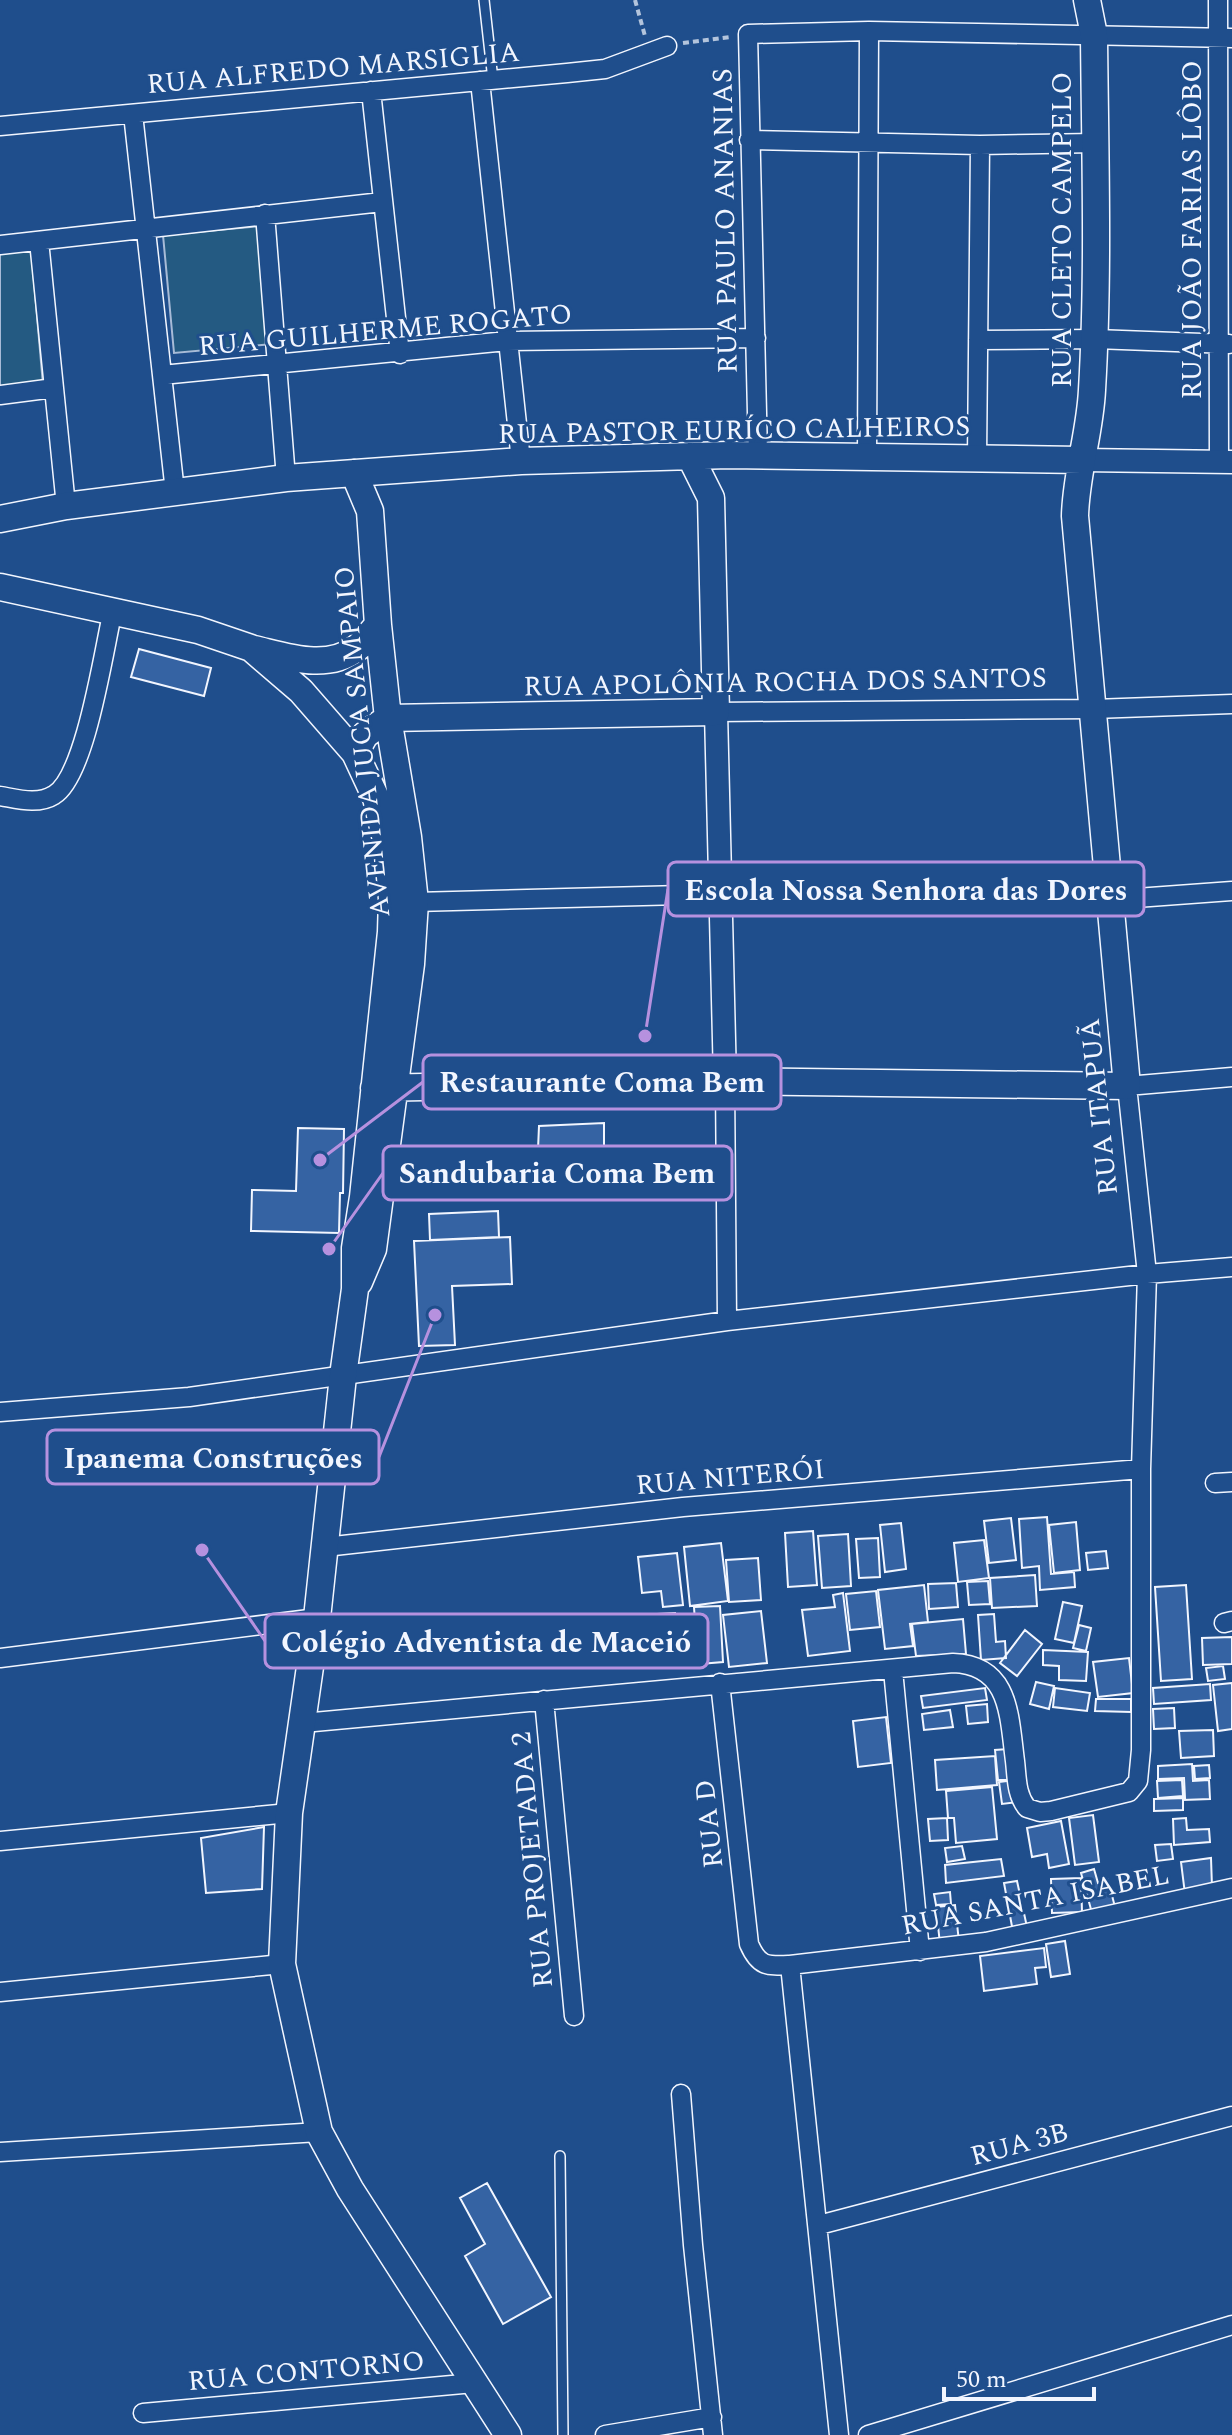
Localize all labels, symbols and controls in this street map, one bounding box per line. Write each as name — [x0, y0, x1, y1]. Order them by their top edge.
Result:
street label: RUA ALFREDO MARSIGLIA — [145, 31, 522, 106]
street label: RUA JOÃO FARIAS LÔBO — [1171, 60, 1214, 400]
street label: RUA PAULO ANANIAS — [701, 68, 750, 374]
street label: RUA CLETO CAMPELO — [1041, 72, 1084, 388]
street label: RUA GUILHERME ROGATO — [196, 293, 574, 368]
street label: RUA PASTOR EURÍCO CALHEIROS — [498, 405, 970, 456]
street label: AVENIDA JUCA SAMPAIO — [323, 564, 402, 920]
street label: RUA APOLÔNIA ROCHA DOS SANTOS — [523, 656, 1047, 709]
callout: Escola Nossa Senhora das Dores — [668, 862, 1144, 916]
text: Escola Nossa Senhora das Dores — [684, 868, 1128, 914]
street label: RUA ITAPUÃ — [1069, 1016, 1130, 1197]
callout: Restaurante Coma Bem — [423, 1055, 781, 1109]
text: Restaurante Coma Bem — [439, 1060, 765, 1106]
callout: Sandubaria Coma Bem — [383, 1146, 732, 1200]
text: Sandubaria Coma Bem — [399, 1151, 715, 1197]
callout: Ipanema Construções — [47, 1430, 379, 1484]
text: Ipanema Construções — [63, 1436, 363, 1482]
street label: RUA NITERÓI — [634, 1448, 826, 1507]
callout: Colégio Adventista de Maceió — [265, 1614, 708, 1668]
text: Colégio Adventista de Maceió — [281, 1620, 691, 1666]
street label: RUA PROJETADA 2 — [500, 1730, 565, 1990]
street label: RUA D — [683, 1777, 736, 1870]
street label: RUA SANTA ISABEL — [898, 1853, 1173, 1948]
street label: RUA 3B — [966, 2111, 1073, 2178]
street label: RUA CONTORNO — [186, 2340, 426, 2403]
scale bar — [944, 2351, 1094, 2401]
text: 50 m — [956, 2362, 1007, 2398]

